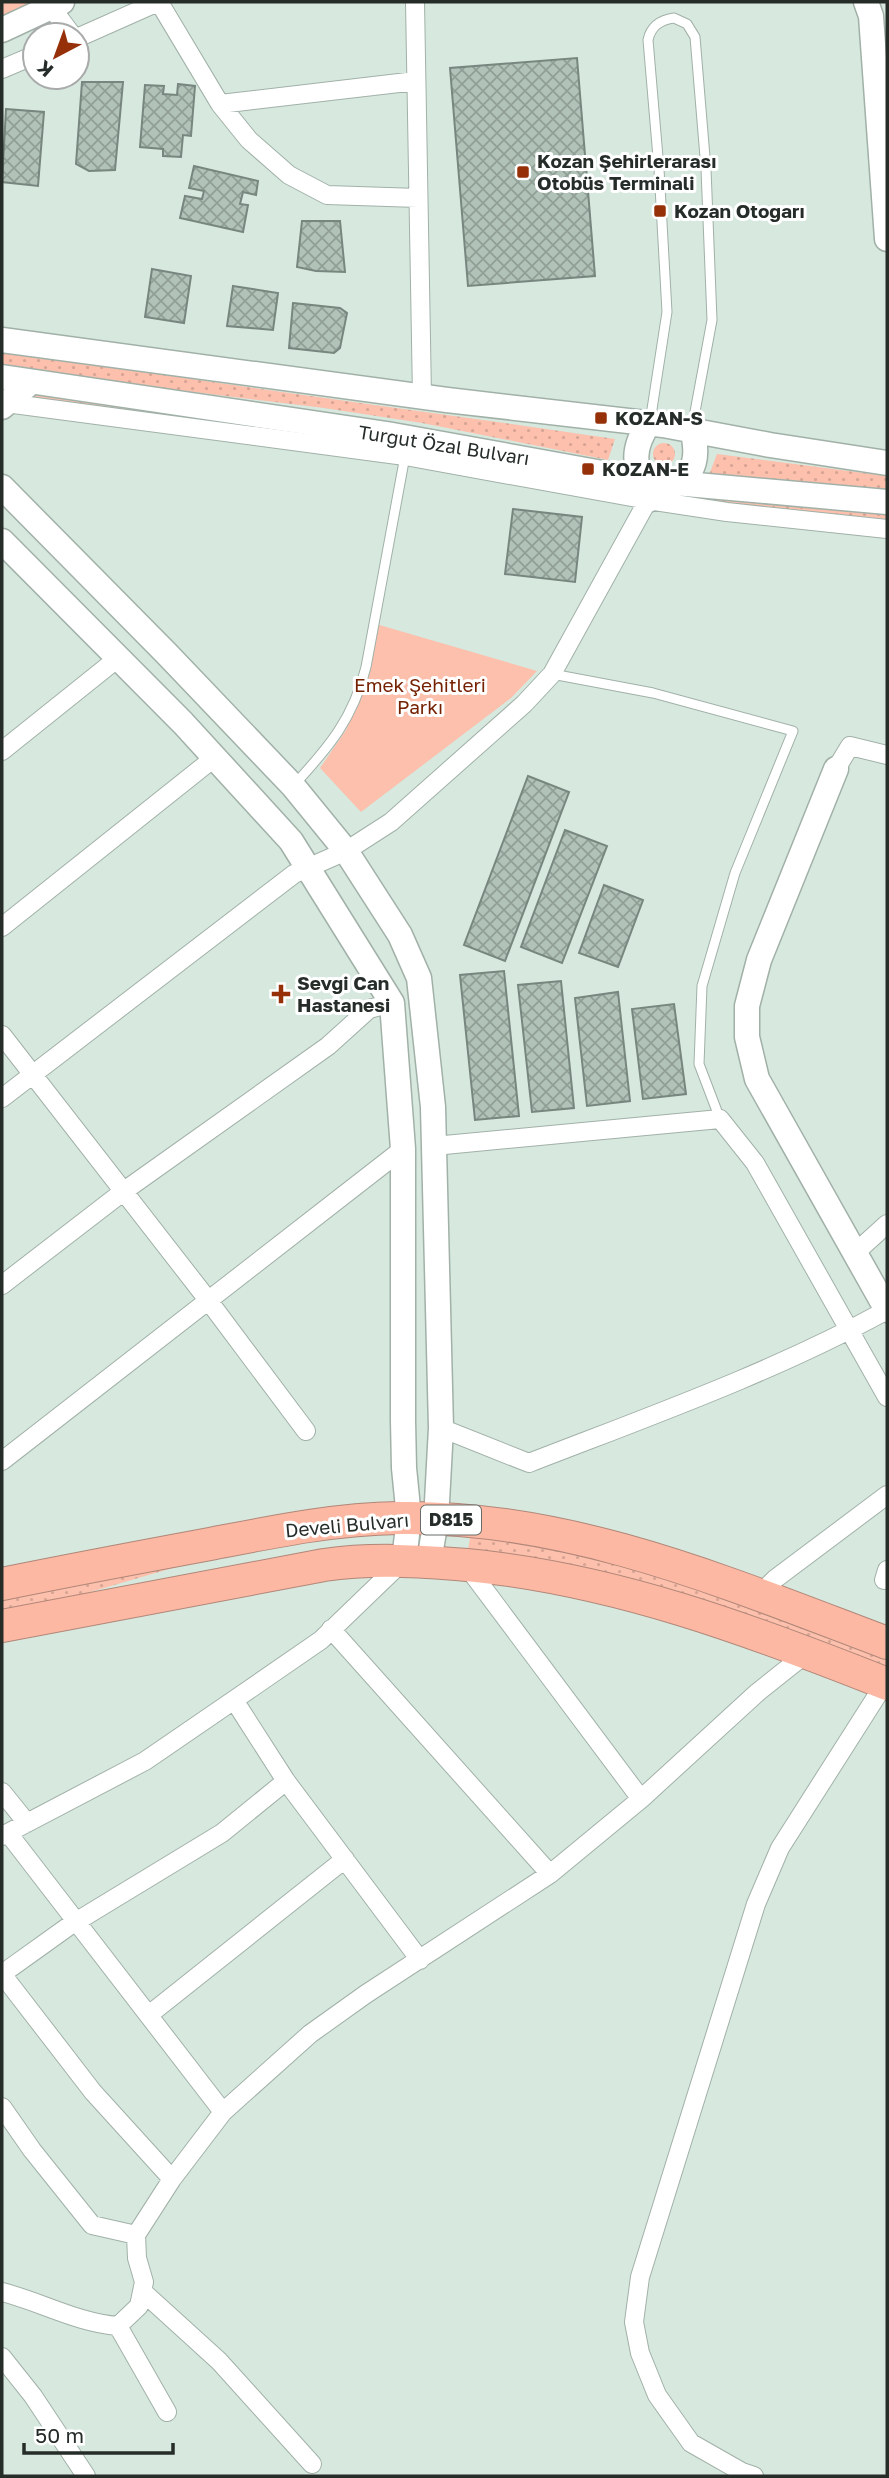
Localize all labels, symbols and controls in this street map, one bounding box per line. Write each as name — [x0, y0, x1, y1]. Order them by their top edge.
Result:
north arrow — [21, 21, 91, 91]
text: K — [32, 56, 57, 82]
place label: Kozan Şehirlerarası Otobüs Terminali — [537, 149, 716, 194]
marker: Kozan Şehirlerarası Otobüs Terminali — [515, 164, 531, 180]
place label: Kozan Otogarı — [674, 199, 805, 222]
marker: Kozan Otogarı — [652, 203, 668, 219]
place label: KOZAN-S — [615, 406, 703, 429]
marker: KOZAN-S — [593, 410, 609, 426]
street label: Turgut Özal Bulvarı — [357, 420, 531, 469]
place label: KOZAN-E — [602, 457, 689, 480]
marker: KOZAN-E — [580, 461, 596, 477]
park label: Emek Şehitleri Parkı — [354, 673, 486, 718]
place label: Sevgi Can Hastanesi — [297, 971, 390, 1016]
marker: Sevgi Can Hastanesi — [271, 984, 291, 1004]
road number: D815 — [421, 1506, 481, 1534]
street label: Develi Bulvarı — [284, 1508, 410, 1541]
scale bar — [24, 2412, 173, 2456]
text: 50 m — [35, 2422, 84, 2448]

